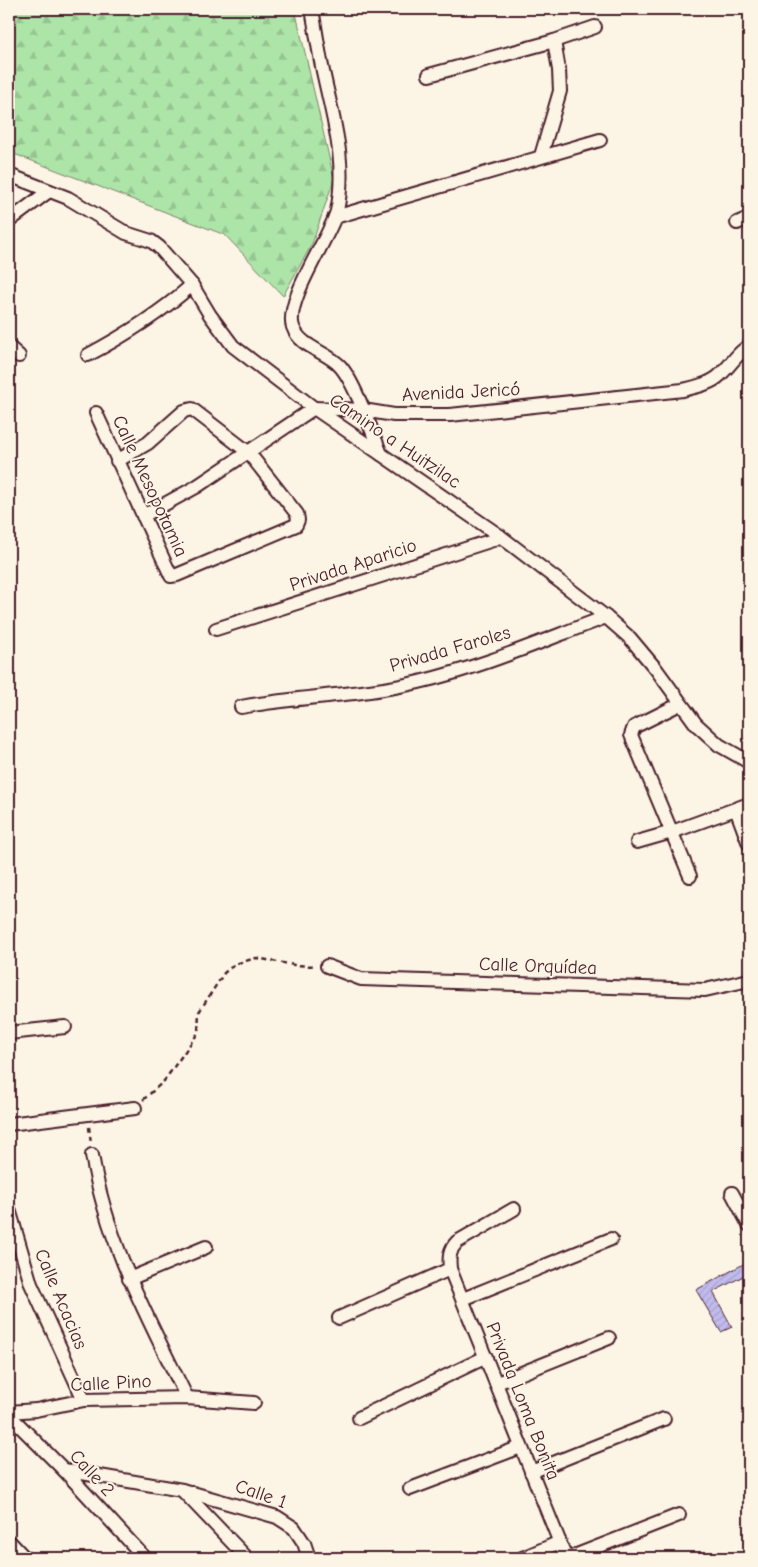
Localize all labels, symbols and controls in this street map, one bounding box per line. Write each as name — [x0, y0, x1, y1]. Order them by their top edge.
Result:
street label: Avenida Jericó — [401, 378, 521, 406]
street label: Camino a Huitzilac — [325, 389, 465, 493]
street label: Calle Mesopotamia — [108, 412, 192, 560]
street label: Privada Aparicio — [287, 534, 419, 596]
street label: Privada Faroles — [387, 621, 513, 677]
street label: Calle Orquídea — [478, 953, 598, 979]
street label: Calle Acacias — [30, 1246, 92, 1353]
street label: Privada Loma Bonita — [481, 1319, 565, 1483]
street label: Calle Pino — [70, 1370, 152, 1396]
street label: Calle 2 — [65, 1445, 119, 1501]
street label: Calle 1 — [232, 1475, 290, 1513]

